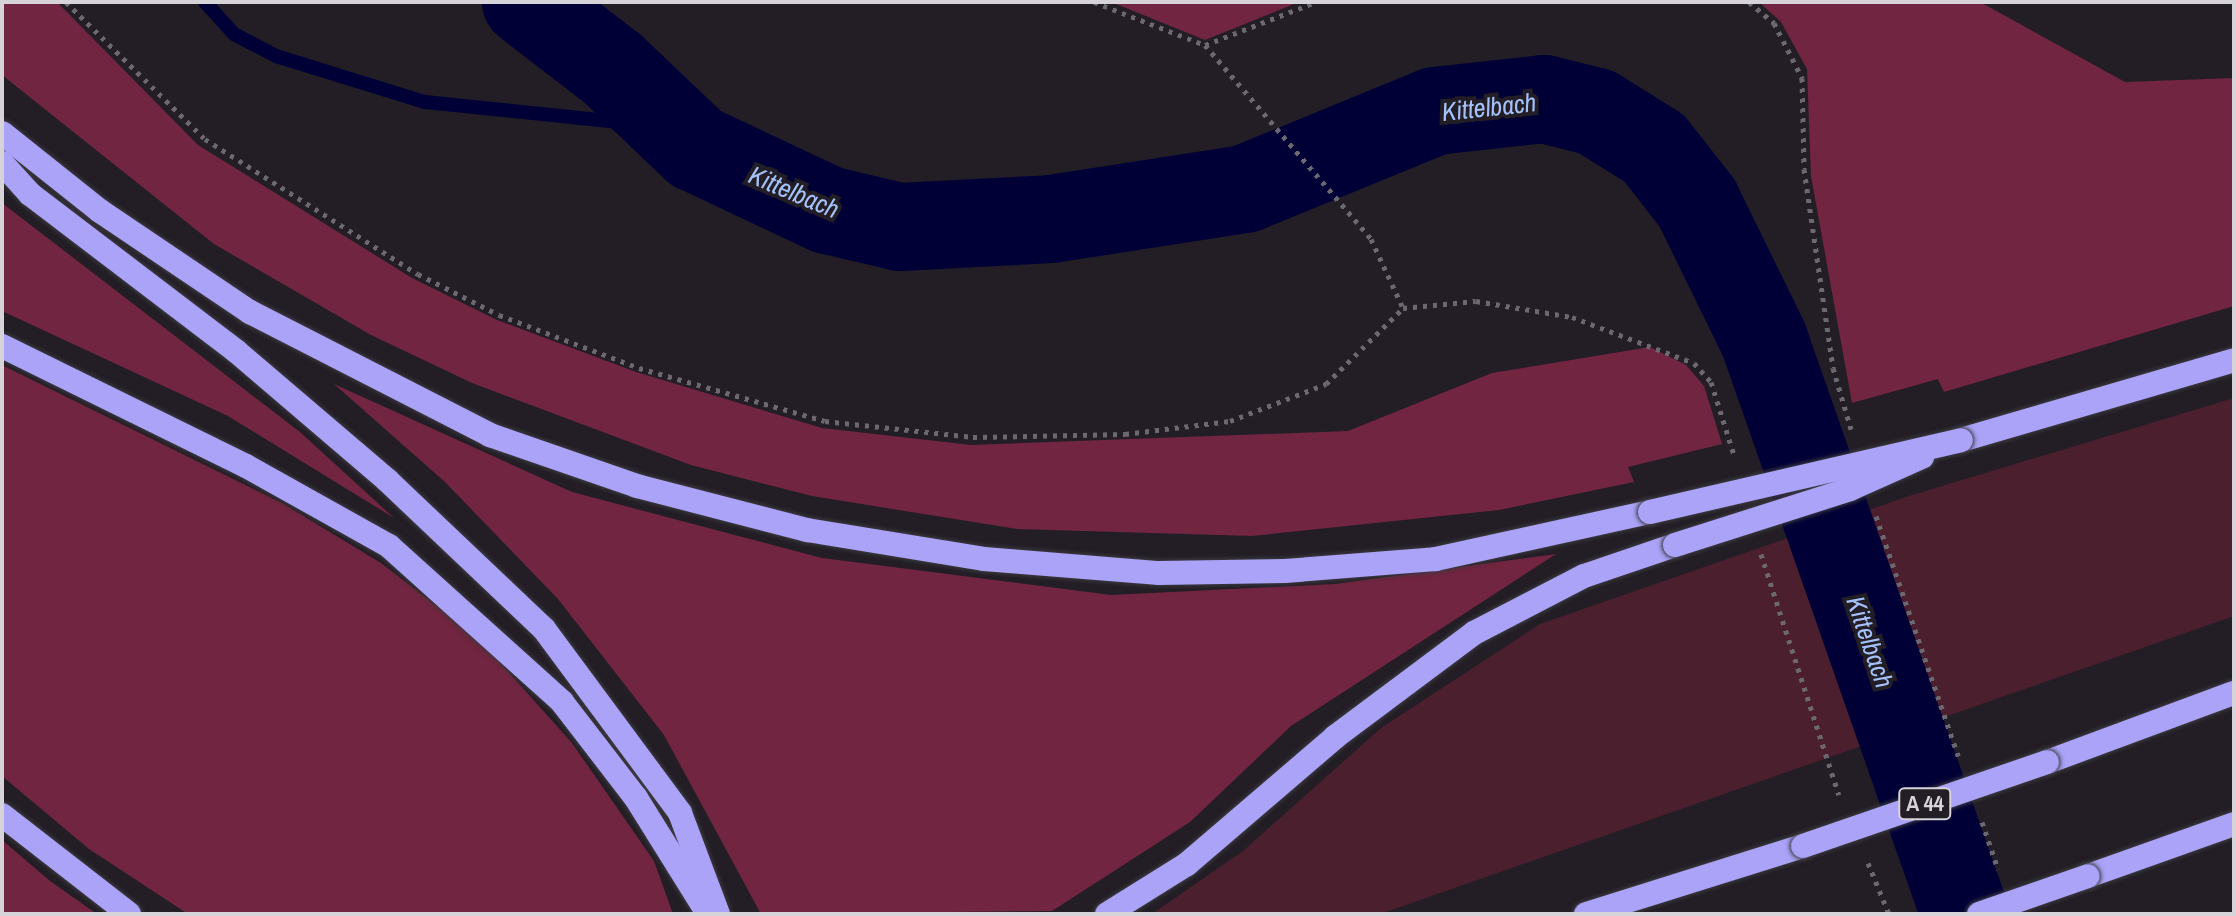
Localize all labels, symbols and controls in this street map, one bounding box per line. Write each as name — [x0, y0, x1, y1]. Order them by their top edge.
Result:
water label: Kittelbach — [1440, 87, 1538, 127]
water label: Kittelbach — [744, 159, 844, 225]
water label: Kittelbach — [1840, 592, 1900, 692]
road number: A 44 — [1897, 786, 1953, 822]

